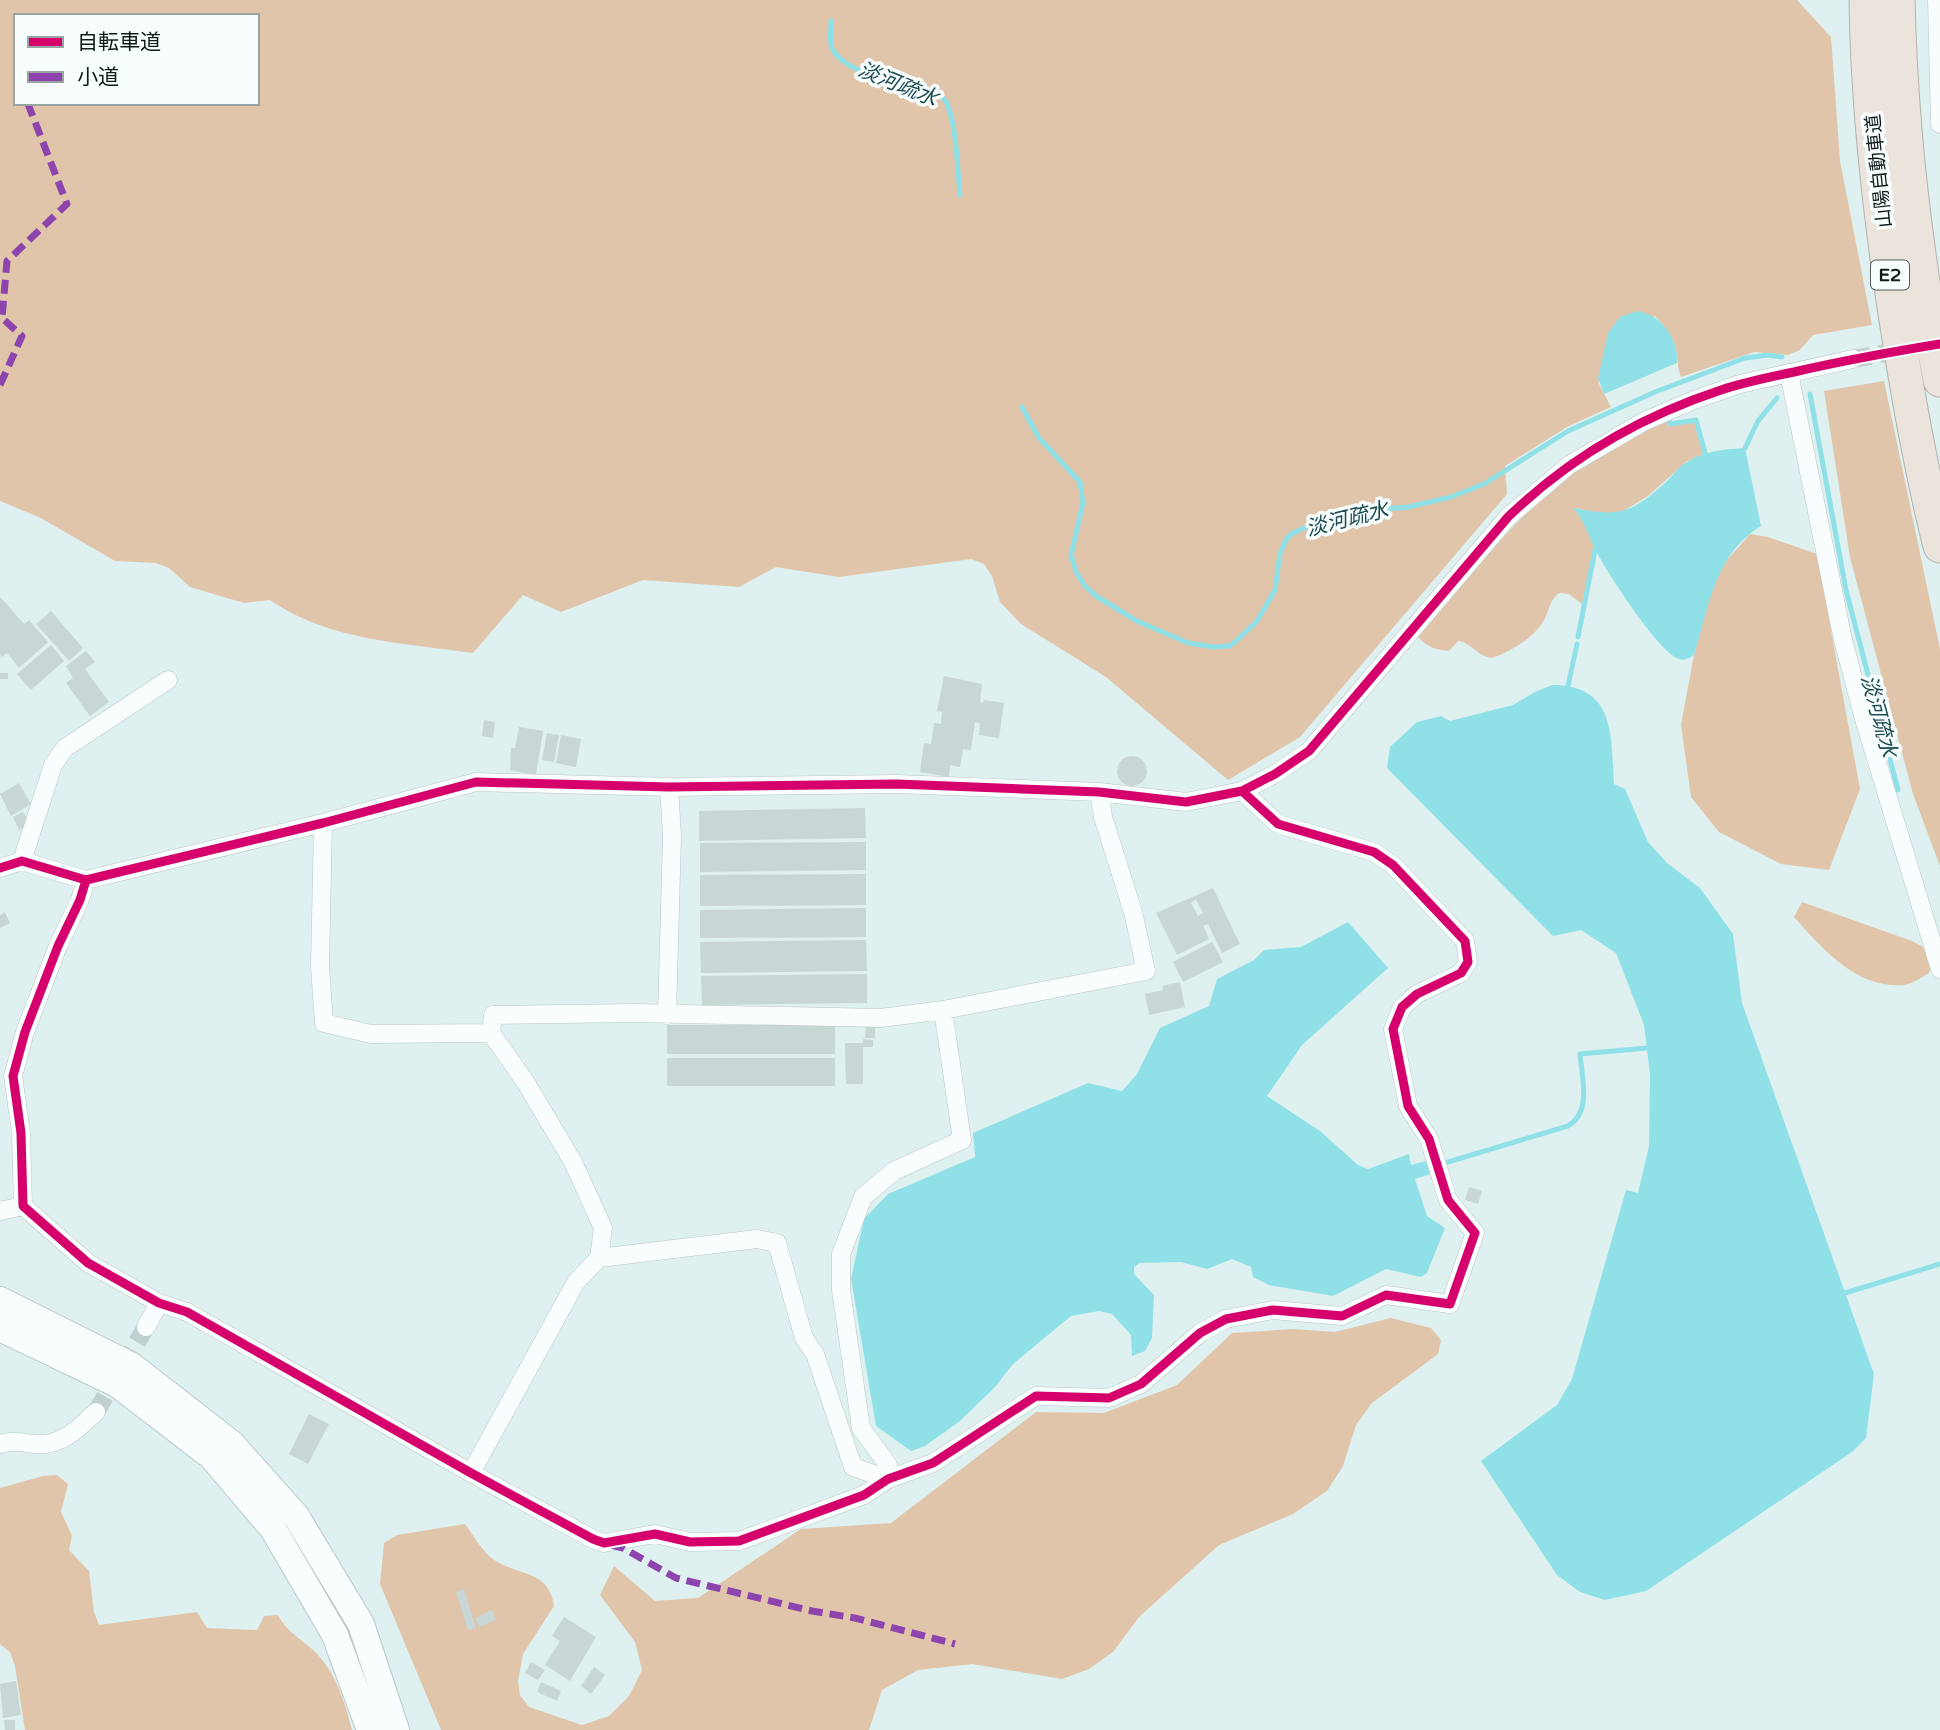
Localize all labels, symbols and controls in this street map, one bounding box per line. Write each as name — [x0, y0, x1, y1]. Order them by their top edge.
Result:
legend — [14, 14, 259, 105]
text: 自転車道 — [77, 30, 161, 55]
water label: 淡河疏水 — [854, 57, 943, 113]
text: 小道 — [77, 65, 119, 90]
street label: 山陽自動車道 — [1862, 113, 1896, 229]
road number: E2 — [1871, 260, 1909, 290]
water label: 淡河疏水 — [1303, 497, 1393, 542]
water label: 淡河疏水 — [1856, 672, 1902, 762]

